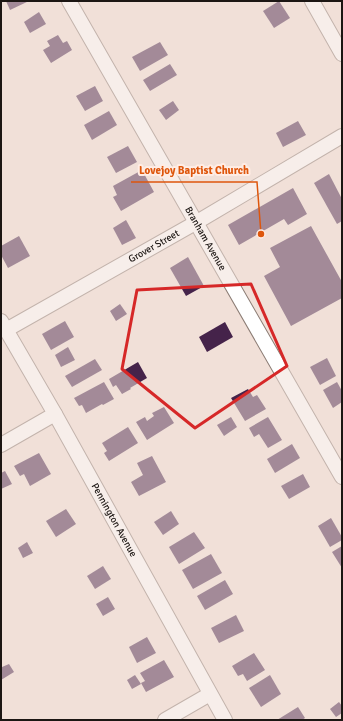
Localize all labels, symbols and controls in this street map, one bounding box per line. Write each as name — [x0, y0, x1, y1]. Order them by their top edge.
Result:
callout: Lovejoy Baptist Church — [131, 159, 257, 182]
text: Lovejoy Baptist Church — [139, 164, 249, 177]
street label: Branham Avenue — [182, 204, 228, 273]
street label: Grover Street — [126, 227, 182, 265]
street label: Pennington Avenue — [89, 481, 139, 559]

